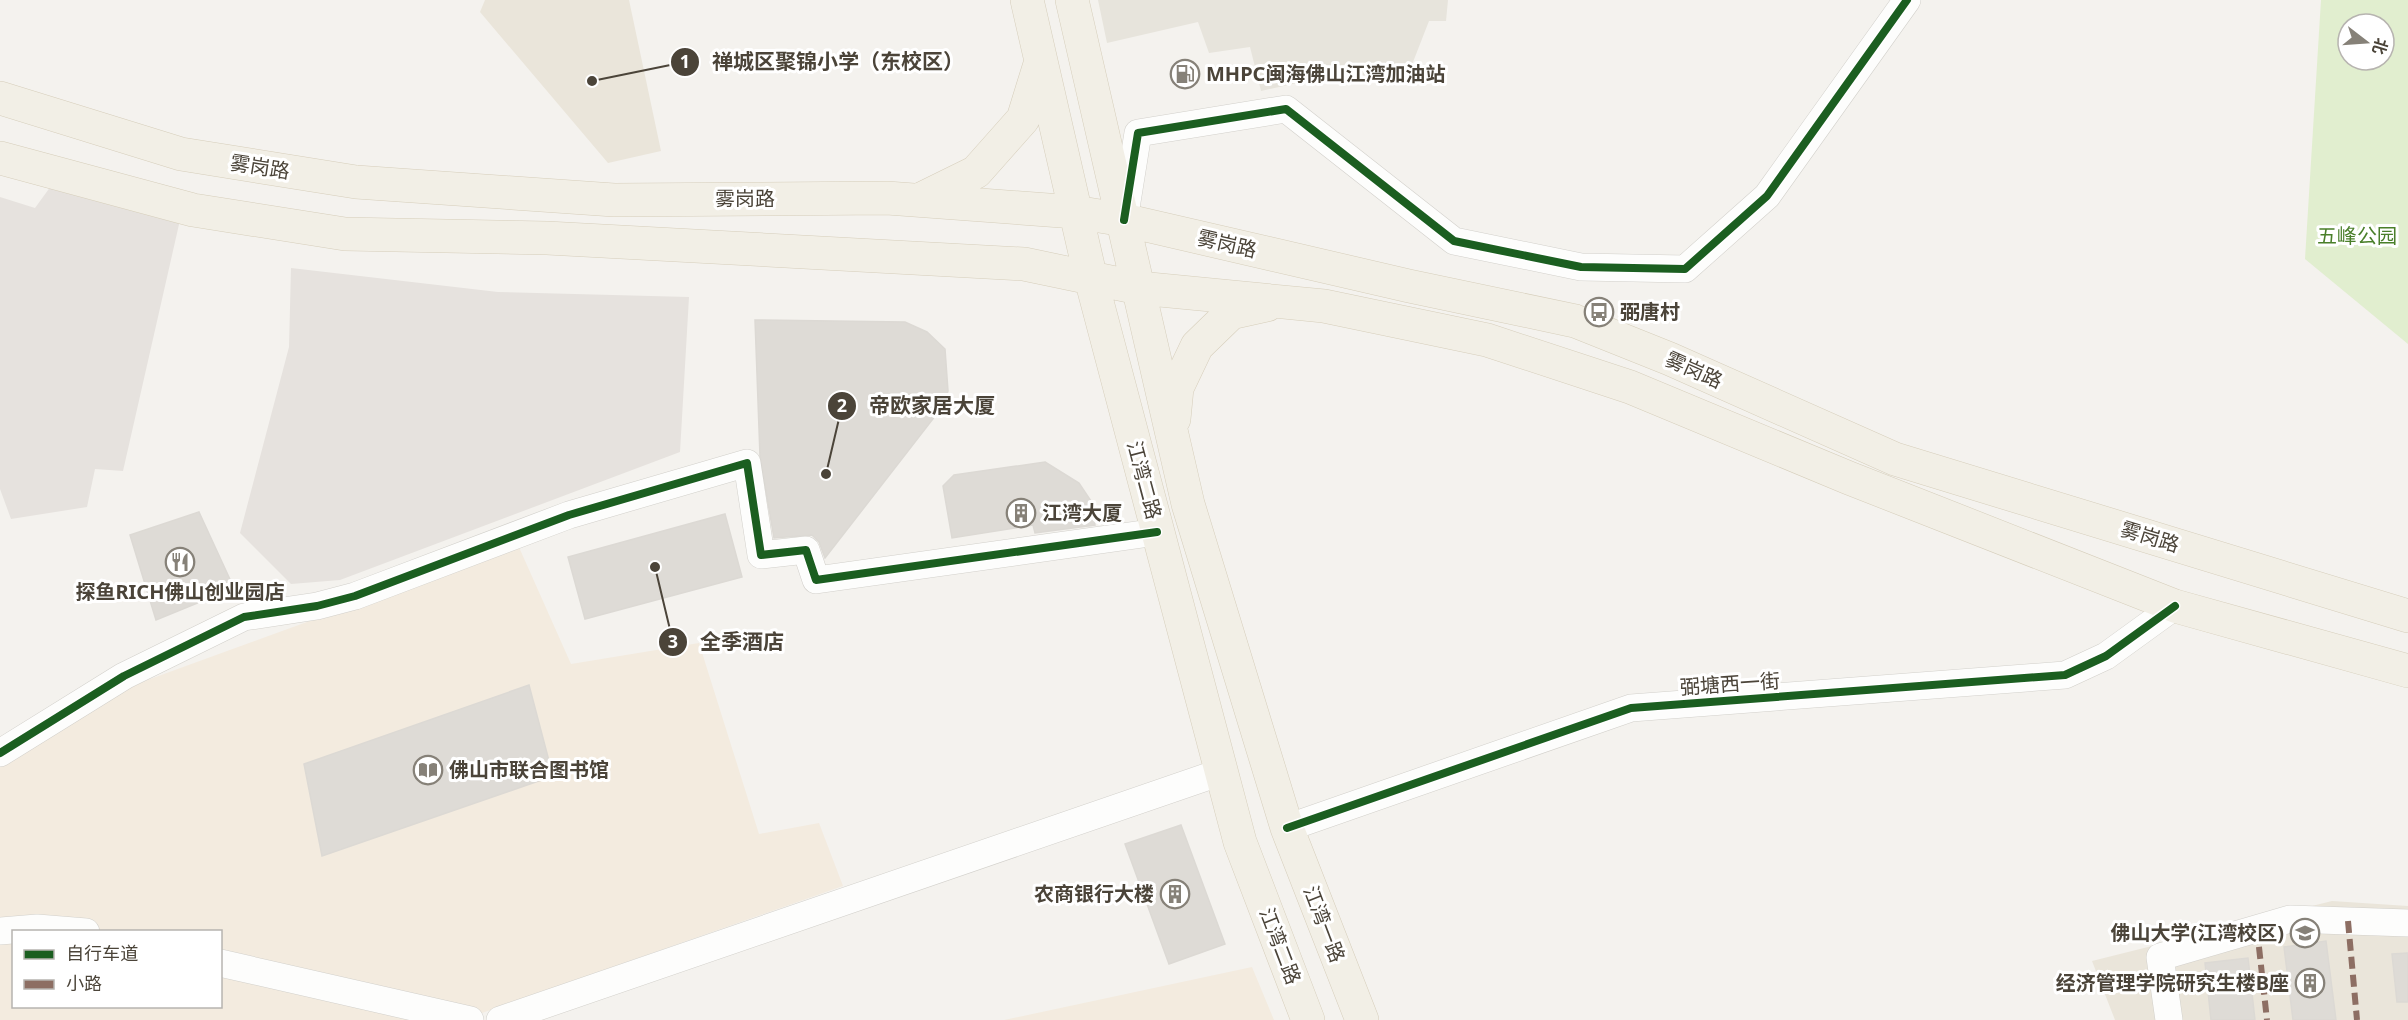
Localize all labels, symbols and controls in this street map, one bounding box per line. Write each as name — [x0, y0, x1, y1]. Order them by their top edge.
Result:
north arrow — [2336, 12, 2396, 72]
text: 北 — [2367, 36, 2393, 57]
callout: 禅城区聚锦小学（东校区） — [670, 43, 976, 82]
text: 禅城区聚锦小学（东校区） — [712, 47, 964, 75]
text: 1 — [680, 49, 690, 73]
fuel station icon: MHPC闽海佛山江湾加油站 — [1169, 58, 1201, 90]
place label: MHPC闽海佛山江湾加油站 — [1206, 60, 1445, 87]
street label: 雾岗路 — [228, 148, 292, 185]
street label: 雾岗路 — [715, 185, 775, 212]
park label: 五峰公园 — [2317, 222, 2397, 249]
street label: 雾岗路 — [1195, 224, 1259, 263]
bus stop icon: 弼唐村 — [1583, 296, 1615, 328]
place label: 弼唐村 — [1620, 298, 1680, 325]
street label: 雾岗路 — [1661, 345, 1727, 394]
callout: 帝欧家居大厦 — [827, 386, 1007, 425]
text: 帝欧家居大厦 — [869, 391, 995, 419]
text: 2 — [837, 393, 847, 417]
street label: 江湾二路 — [1121, 438, 1168, 522]
building icon: 江湾大厦 — [1005, 497, 1037, 529]
place label: 江湾大厦 — [1042, 499, 1122, 526]
street label: 雾岗路 — [2118, 515, 2183, 558]
restaurant icon: 探鱼RICH佛山创业园店 — [164, 546, 196, 578]
place label: 探鱼RICH佛山创业园店 — [75, 578, 285, 605]
callout: 全季酒店 — [658, 622, 796, 661]
text: 全季酒店 — [700, 627, 784, 655]
text: 3 — [668, 629, 678, 653]
street label: 弼塘西一街 — [1679, 667, 1781, 700]
library icon: 佛山市联合图书馆 — [412, 754, 444, 786]
place label: 佛山市联合图书馆 — [449, 756, 609, 783]
building icon: 农商银行大楼 — [1159, 878, 1191, 910]
place label: 农商银行大楼 — [1034, 880, 1154, 907]
street label: 江湾一路 — [1298, 882, 1351, 966]
street label: 江湾二路 — [1254, 904, 1307, 988]
school or university icon: 佛山大学(江湾校区) — [2289, 917, 2321, 949]
place label: 佛山大学(江湾校区) — [2110, 919, 2284, 946]
legend — [12, 930, 222, 1008]
text: 自行车道 — [66, 941, 138, 965]
building icon: 经济管理学院研究生楼B座 — [2294, 967, 2326, 999]
place label: 经济管理学院研究生楼B座 — [2056, 969, 2289, 996]
text: 小路 — [66, 971, 102, 995]

